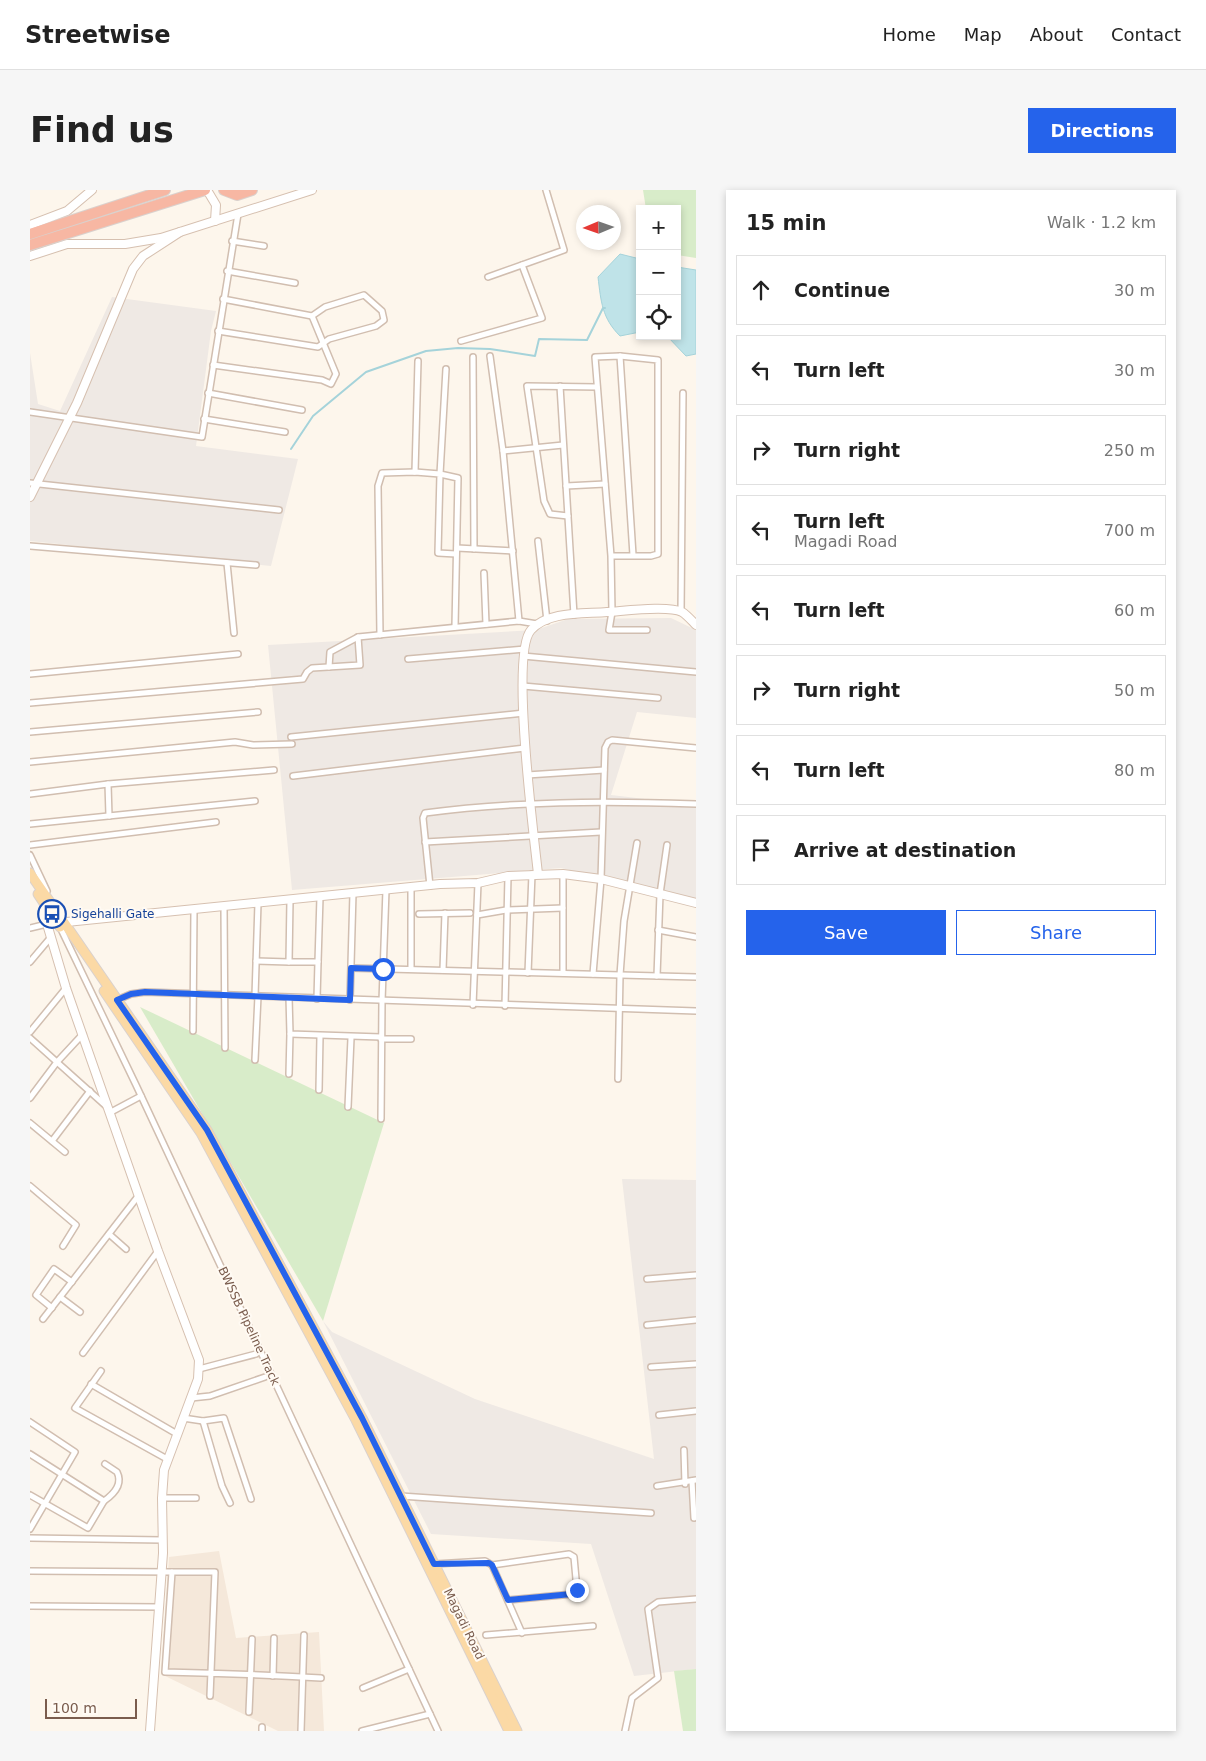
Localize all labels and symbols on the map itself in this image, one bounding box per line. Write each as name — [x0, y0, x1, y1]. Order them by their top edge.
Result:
north arrow — [576, 205, 621, 250]
bus stop icon: Sigehalli Gate — [37, 899, 67, 929]
place label: Sigehalli Gate — [71, 907, 154, 921]
route start — [372, 958, 395, 981]
street label: BWSSB Pipeline Track — [215, 1265, 283, 1388]
route end — [566, 1579, 589, 1602]
street label: Magadi Road — [441, 1586, 487, 1662]
scale bar — [45, 1696, 138, 1719]

